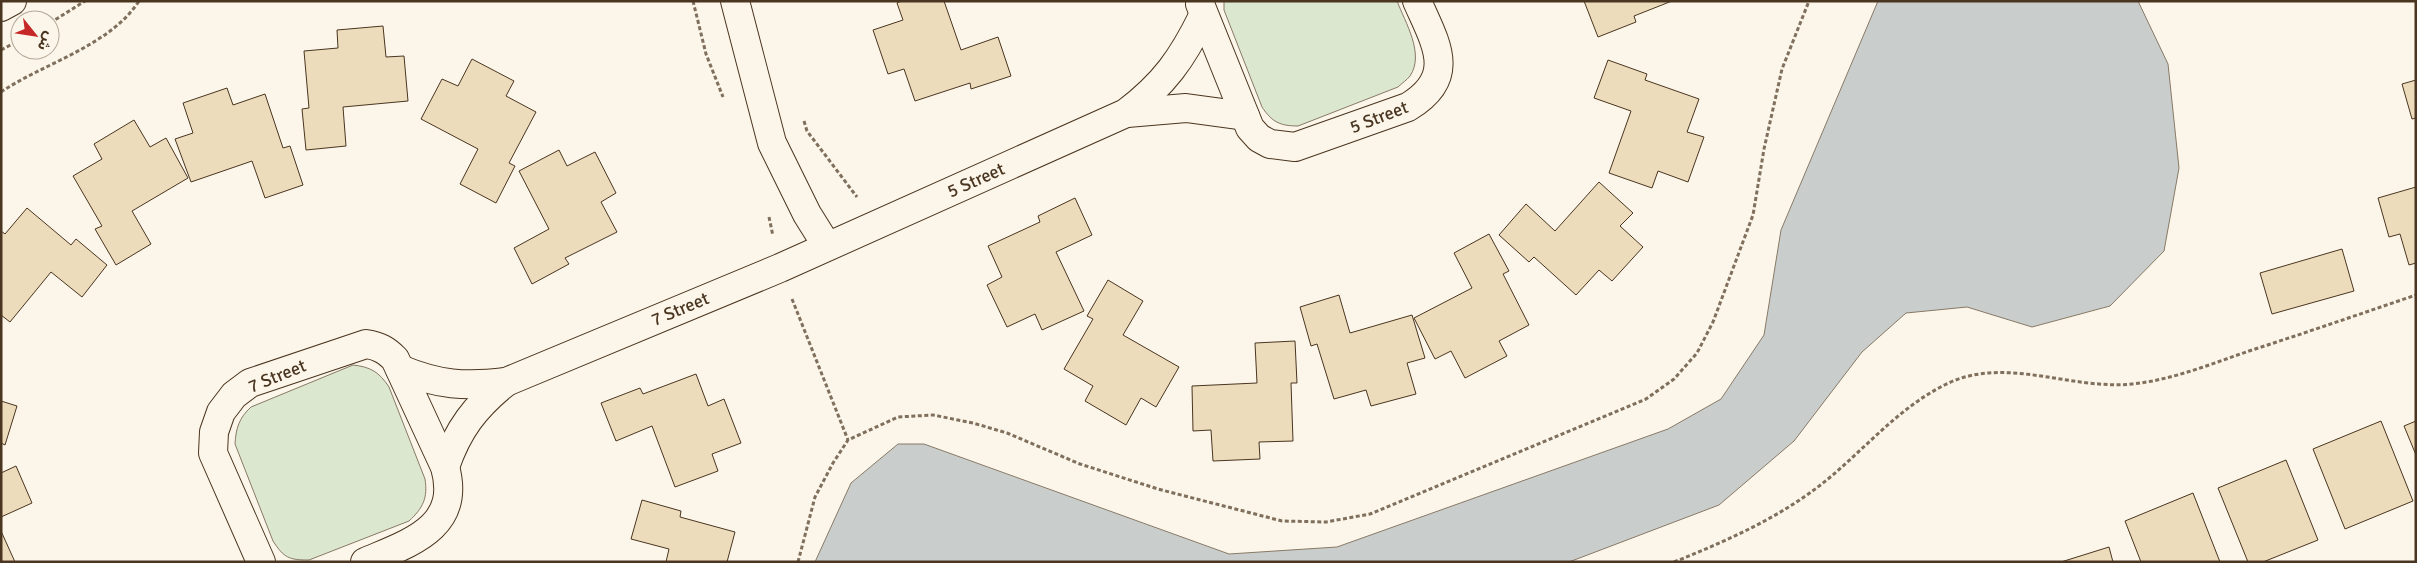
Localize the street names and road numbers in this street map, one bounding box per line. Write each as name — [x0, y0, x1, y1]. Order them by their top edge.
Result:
street label: 5 Street — [1347, 96, 1411, 138]
street label: 5 Street — [944, 158, 1008, 202]
street label: 7 Street — [648, 287, 712, 331]
street label: 7 Street — [245, 354, 309, 398]

